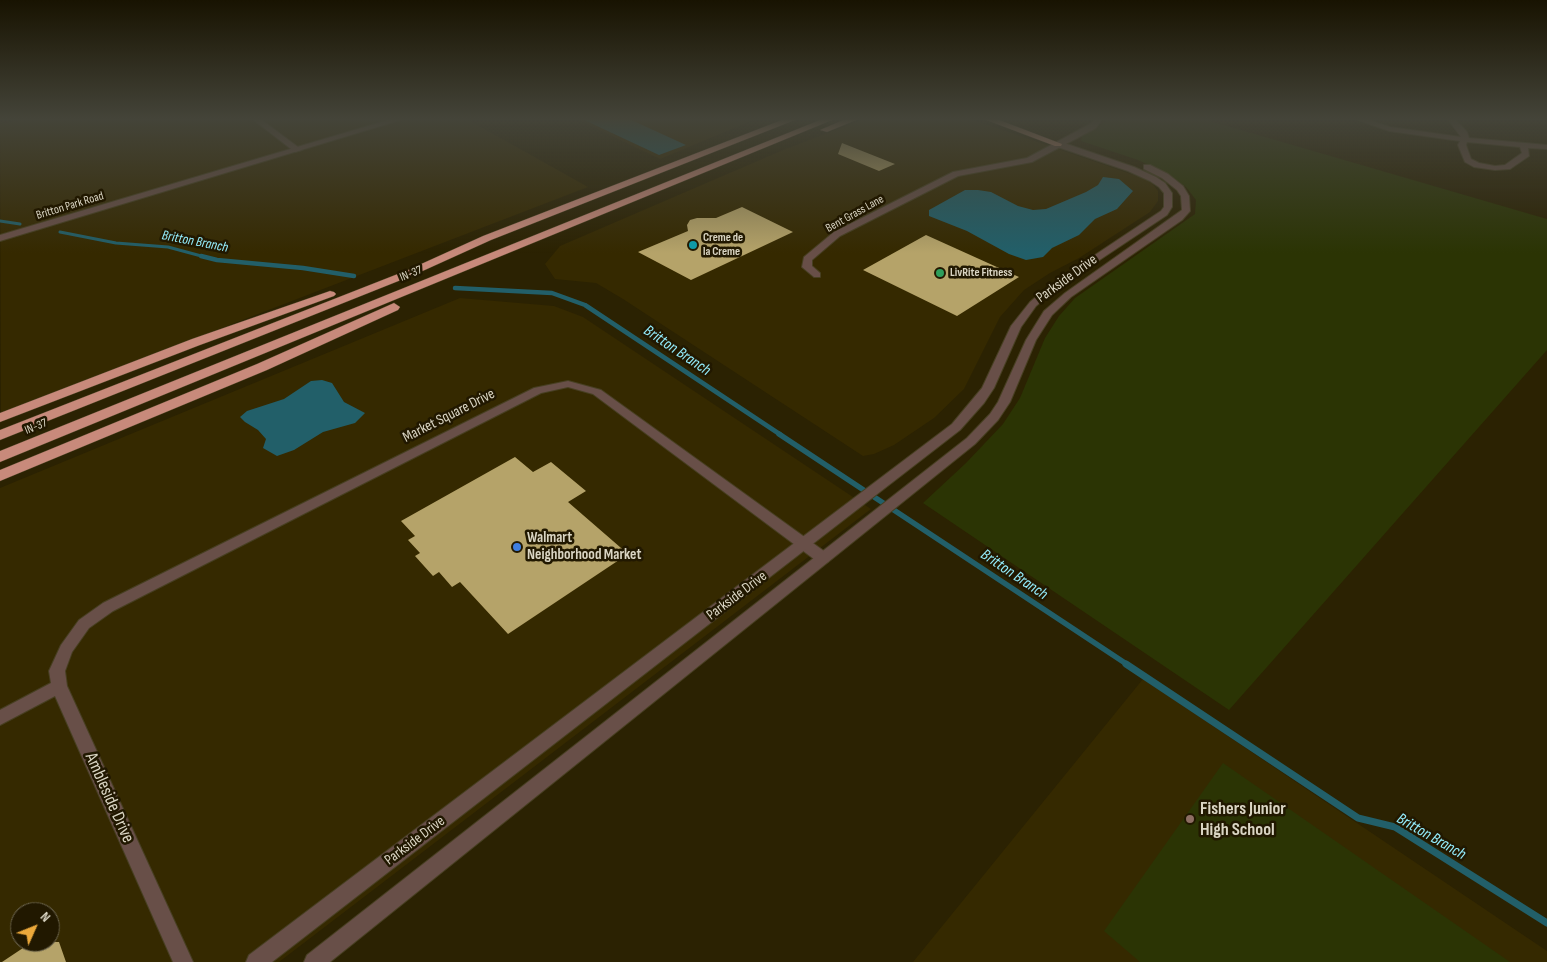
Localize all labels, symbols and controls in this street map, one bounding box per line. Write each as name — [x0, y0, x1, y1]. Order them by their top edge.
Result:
street label: Britton Park Road — [35, 189, 105, 223]
street label: Bent Grass Lane — [823, 192, 887, 236]
water label: Britton Branch — [160, 227, 230, 257]
place label: Creme de la Creme — [703, 231, 743, 259]
marker: Creme de la Creme — [687, 239, 699, 251]
street label: Parkside Drive — [1033, 251, 1101, 307]
street label: IN-37 — [398, 263, 424, 285]
place label: LivRite Fitness — [950, 266, 1012, 280]
marker: LivRite Fitness — [934, 267, 946, 279]
water label: Britton Branch — [640, 322, 714, 380]
street label: Market Square Drive — [400, 385, 498, 447]
street label: IN-37 — [23, 416, 49, 438]
place label: Walmart Neighborhood Market — [527, 529, 641, 564]
marker: Walmart Neighborhood Market — [511, 541, 523, 553]
water label: Britton Branch — [977, 546, 1051, 604]
street label: Parkside Drive — [703, 568, 771, 624]
street label: Ambleside Drive — [80, 750, 138, 846]
place label: Fishers Junior High School — [1200, 798, 1286, 841]
water label: Britton Branch — [1393, 809, 1469, 865]
street label: Parkside Drive — [381, 813, 449, 869]
marker: Fishers Junior High School — [1184, 813, 1196, 825]
north arrow — [10, 902, 60, 952]
text: N — [37, 908, 54, 926]

